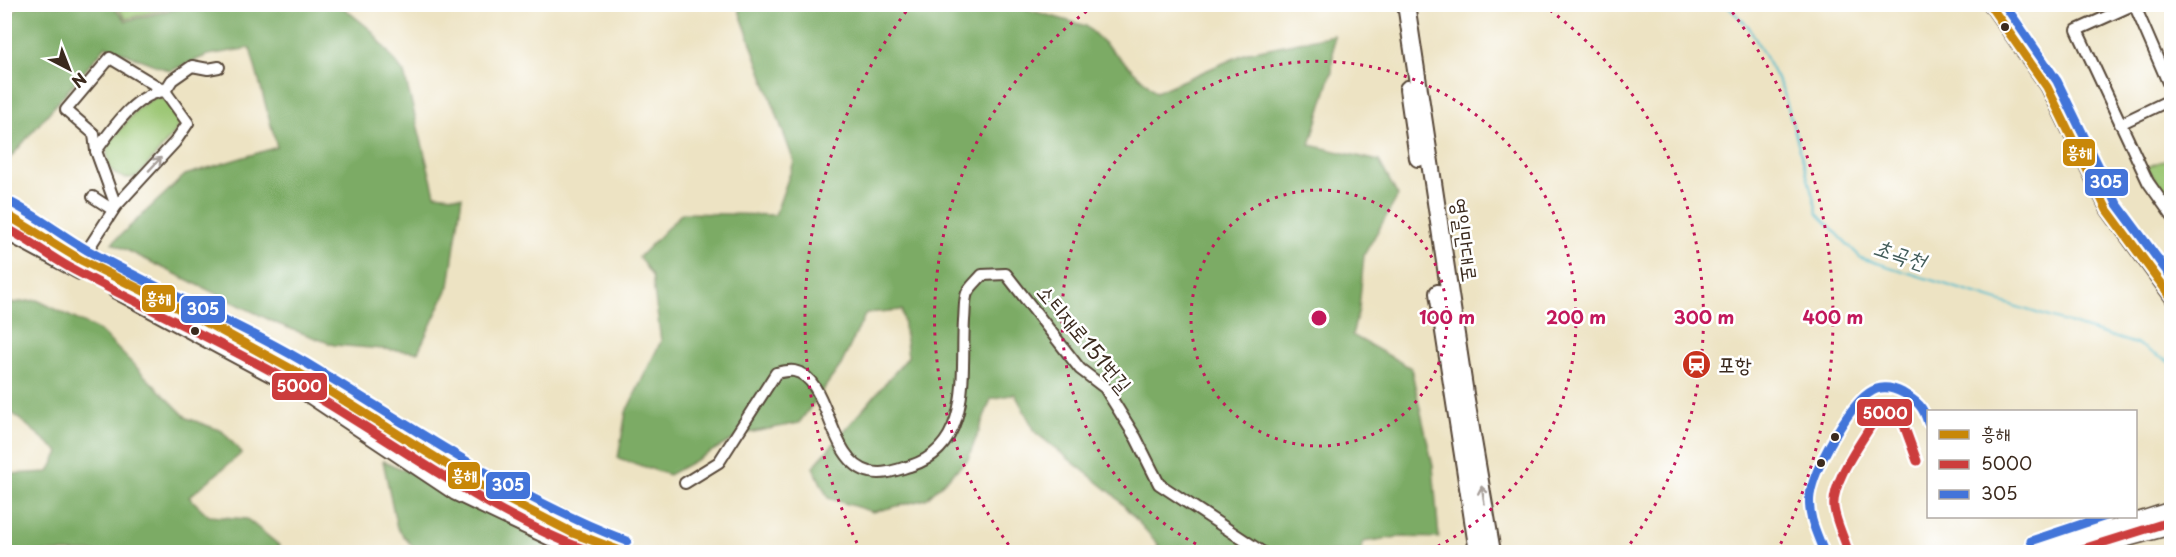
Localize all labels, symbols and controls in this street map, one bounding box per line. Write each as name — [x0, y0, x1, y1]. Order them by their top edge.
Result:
unlabelled marker — [1999, 21, 2011, 33]
north arrow — [39, 39, 99, 99]
text: N — [67, 68, 92, 94]
line badge: 흥해 — [2062, 138, 2096, 167]
text: 흥해 — [2066, 139, 2092, 163]
one-way arrow — [148, 156, 162, 171]
line badge: 305 — [2084, 168, 2129, 197]
text: 305 — [2090, 169, 2122, 193]
street label: 영일만대로 — [1444, 196, 1488, 284]
water label: 초곡천 — [1870, 229, 1933, 277]
street label: 소티재로151번길 — [1030, 276, 1141, 399]
line badge: 흥해 — [141, 284, 176, 313]
text: 흥해 — [145, 285, 171, 309]
line badge: 305 — [180, 295, 226, 324]
text: 305 — [187, 296, 219, 320]
text: 100 m — [1419, 303, 1475, 330]
text: 200 m — [1546, 303, 1606, 330]
text: 300 m — [1674, 303, 1734, 330]
text: 400 m — [1803, 303, 1863, 330]
centre of rings — [1309, 308, 1329, 328]
unlabelled marker — [189, 325, 201, 337]
place label: 포항 — [1718, 347, 1752, 379]
station icon: 포항 — [1681, 349, 1713, 381]
line badge: 5000 — [271, 372, 328, 401]
text: 5000 — [276, 373, 322, 397]
line badge: 5000 — [1856, 398, 1913, 427]
text: 5000 — [1862, 400, 1908, 424]
legend — [1927, 410, 2137, 518]
text: 흥해 — [1981, 419, 2010, 446]
unlabelled marker — [1829, 431, 1841, 443]
text: 5000 — [1981, 449, 2032, 476]
unlabelled marker — [1815, 457, 1827, 469]
line badge: 흥해 — [447, 461, 481, 490]
text: 흥해 — [451, 462, 477, 486]
line badge: 305 — [485, 471, 531, 500]
text: 305 — [492, 472, 524, 496]
text: 305 — [1981, 479, 2017, 506]
one-way arrow — [1477, 485, 1488, 505]

